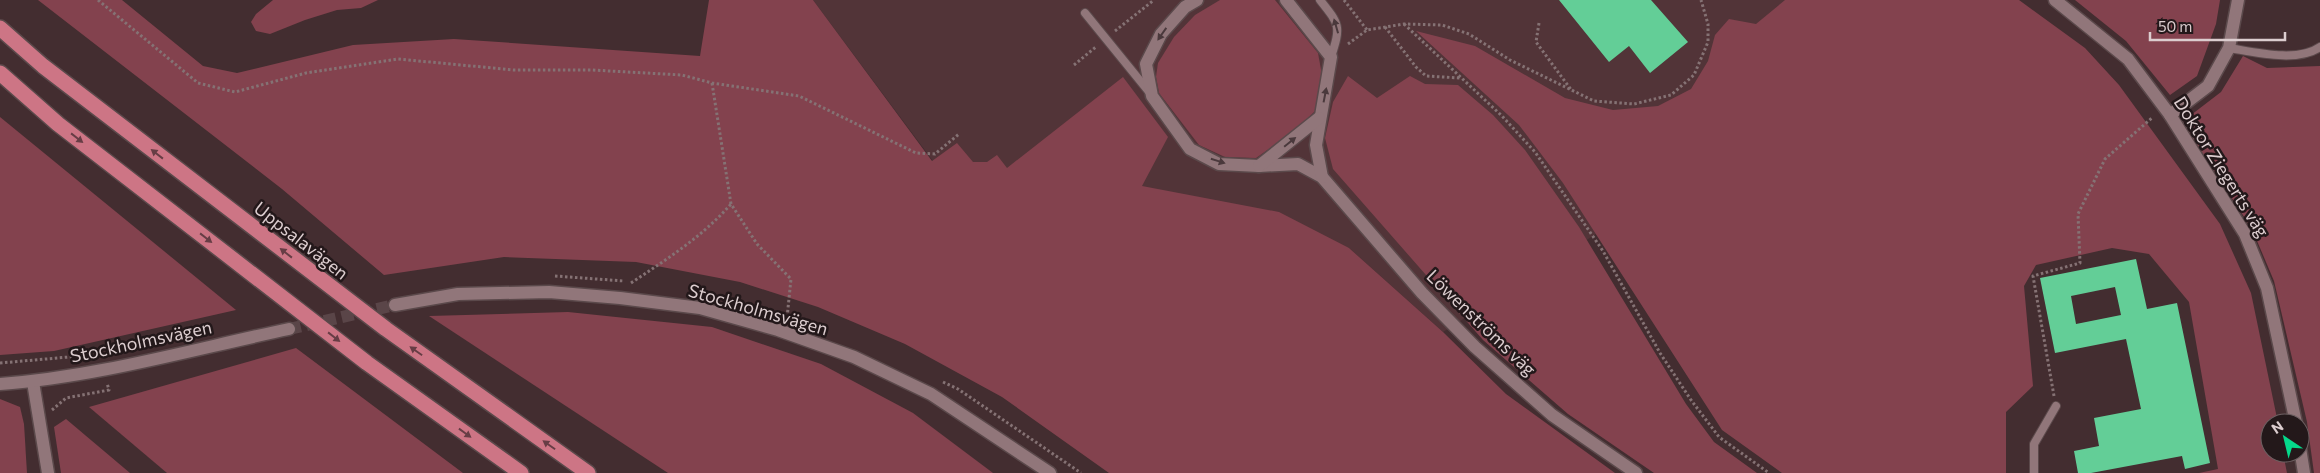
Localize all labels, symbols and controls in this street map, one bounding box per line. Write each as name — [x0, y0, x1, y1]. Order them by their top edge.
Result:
scale bar — [2150, 10, 2285, 42]
text: 50 m — [2158, 17, 2192, 35]
one-way arrow — [1332, 19, 1340, 34]
one-way arrow — [1157, 27, 1167, 41]
one-way arrow — [1322, 87, 1330, 103]
street label: Doktor Ziegerts väg — [2170, 92, 2274, 241]
one-way arrow — [70, 133, 83, 144]
one-way arrow — [1283, 137, 1296, 148]
one-way arrow — [150, 149, 164, 159]
one-way arrow — [1210, 158, 1225, 166]
street label: Uppsalavägen — [250, 197, 353, 284]
one-way arrow — [199, 232, 212, 243]
one-way arrow — [279, 248, 293, 258]
street label: Löwenströms väg — [1423, 265, 1541, 380]
street label: Stockholmsvägen — [686, 279, 831, 339]
street label: Stockholmsvägen — [68, 315, 214, 367]
one-way arrow — [327, 332, 340, 343]
one-way arrow — [409, 346, 423, 356]
north arrow — [2260, 413, 2310, 463]
text: N — [2268, 417, 2286, 437]
one-way arrow — [458, 428, 472, 438]
one-way arrow — [542, 440, 555, 450]

